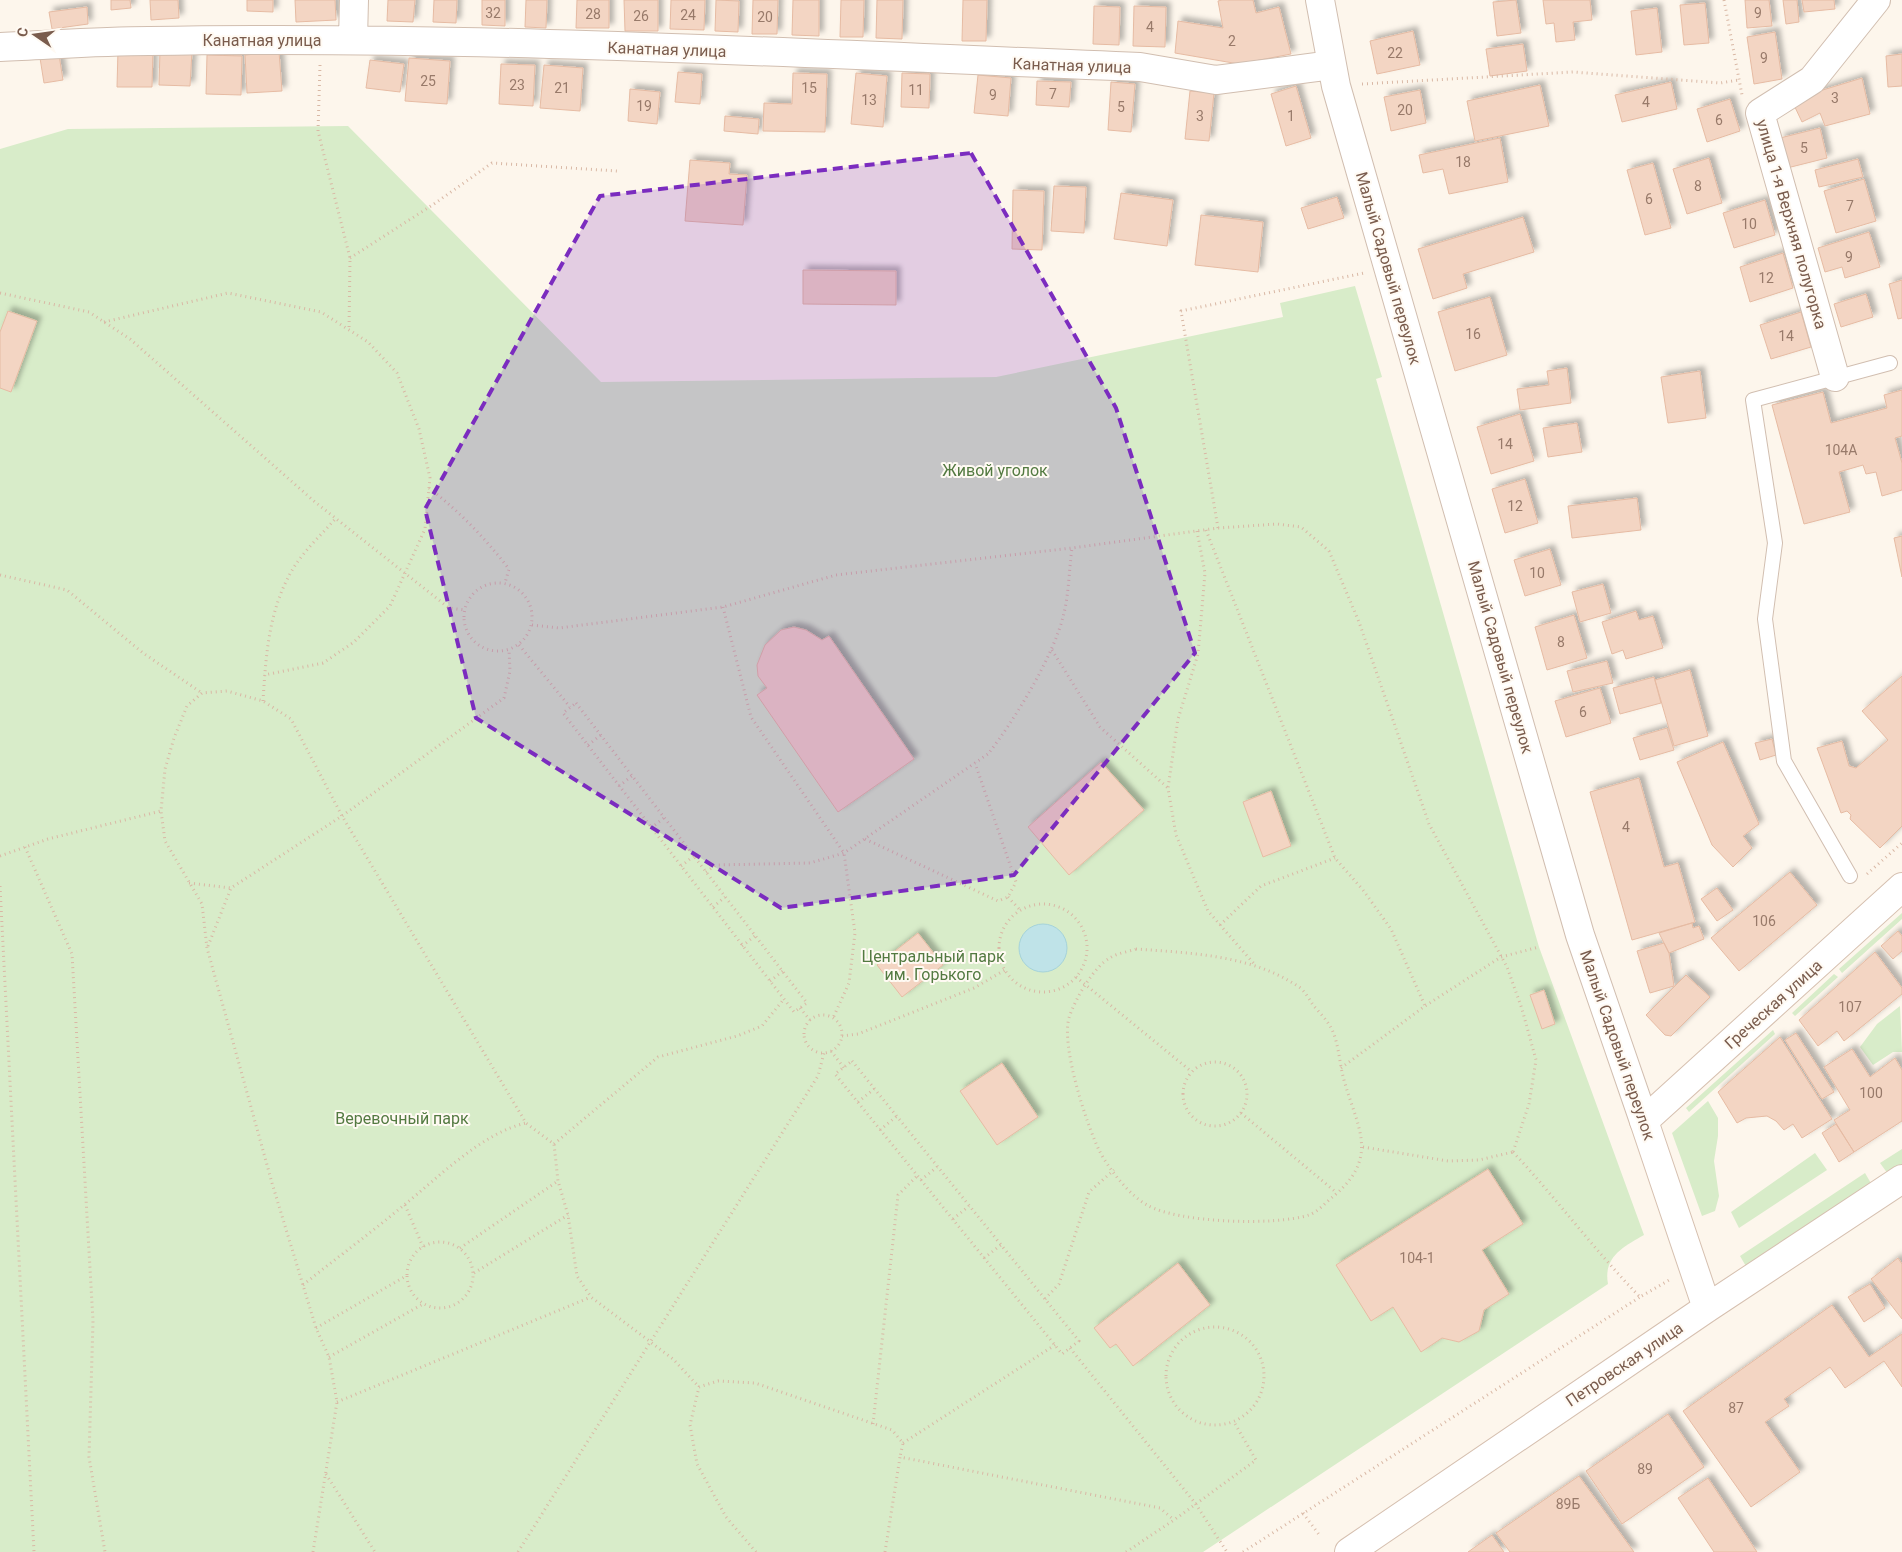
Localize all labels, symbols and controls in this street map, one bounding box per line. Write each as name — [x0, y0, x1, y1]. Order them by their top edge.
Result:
house number: 32 — [485, 5, 501, 21]
house number: 9 — [1754, 5, 1762, 21]
house number: 28 — [585, 6, 601, 22]
house number: 24 — [680, 7, 696, 23]
house number: 26 — [633, 8, 649, 24]
house number: 20 — [757, 9, 773, 25]
north arrow — [10, 10, 60, 60]
house number: 4 — [1146, 19, 1154, 35]
text: С — [14, 26, 31, 38]
street label: Канатная улица — [202, 31, 322, 50]
house number: 2 — [1228, 33, 1236, 49]
street label: Канатная улица — [607, 38, 727, 61]
house number: 22 — [1387, 45, 1403, 61]
house number: 9 — [1760, 50, 1768, 66]
street label: Канатная улица — [1012, 54, 1132, 77]
house number: 25 — [420, 73, 436, 89]
house number: 23 — [509, 77, 525, 93]
house number: 21 — [554, 80, 570, 96]
house number: 15 — [801, 80, 817, 96]
house number: 11 — [908, 82, 924, 98]
house number: 7 — [1049, 86, 1057, 102]
house number: 9 — [989, 87, 997, 103]
house number: 3 — [1831, 90, 1839, 106]
house number: 13 — [861, 92, 877, 108]
house number: 4 — [1642, 94, 1650, 110]
house number: 19 — [636, 98, 652, 114]
house number: 5 — [1117, 99, 1125, 115]
house number: 20 — [1397, 102, 1413, 118]
house number: 3 — [1196, 108, 1204, 124]
house number: 1 — [1287, 108, 1295, 124]
house number: 6 — [1715, 112, 1723, 128]
street label: улица 1-я Верхняя полугорка — [1752, 117, 1831, 331]
house number: 5 — [1800, 140, 1808, 156]
house number: 18 — [1455, 154, 1471, 170]
street label: Малый Садовый переулок — [1352, 170, 1425, 367]
house number: 8 — [1694, 178, 1702, 194]
house number: 6 — [1645, 191, 1653, 207]
house number: 7 — [1846, 198, 1854, 214]
house number: 10 — [1741, 216, 1757, 232]
house number: 9 — [1845, 249, 1853, 265]
house number: 12 — [1758, 270, 1774, 286]
house number: 16 — [1465, 326, 1481, 342]
house number: 14 — [1778, 328, 1794, 344]
house number: 14 — [1497, 436, 1513, 452]
house number: 104А — [1825, 442, 1857, 458]
park label: Живой уголок — [942, 461, 1048, 480]
house number: 12 — [1507, 498, 1523, 514]
street label: Малый Садовый переулок — [1464, 559, 1537, 756]
house number: 10 — [1529, 565, 1545, 581]
house number: 8 — [1557, 634, 1565, 650]
house number: 6 — [1579, 704, 1587, 720]
house number: 4 — [1622, 819, 1630, 835]
house number: 106 — [1752, 913, 1776, 929]
park label: Центральный парк им. Горького — [861, 947, 1005, 984]
street label: Малый Садовый переулок — [1576, 948, 1659, 1143]
street label: Греческая улица — [1721, 956, 1826, 1053]
house number: 107 — [1838, 999, 1862, 1015]
house number: 100 — [1859, 1085, 1883, 1101]
park label: Веревочный парк — [335, 1109, 469, 1128]
house number: 104-1 — [1399, 1250, 1435, 1266]
street label: Петровская улица — [1562, 1318, 1686, 1411]
house number: 87 — [1728, 1400, 1744, 1416]
house number: 89 — [1637, 1461, 1653, 1477]
house number: 89Б — [1556, 1496, 1580, 1512]

